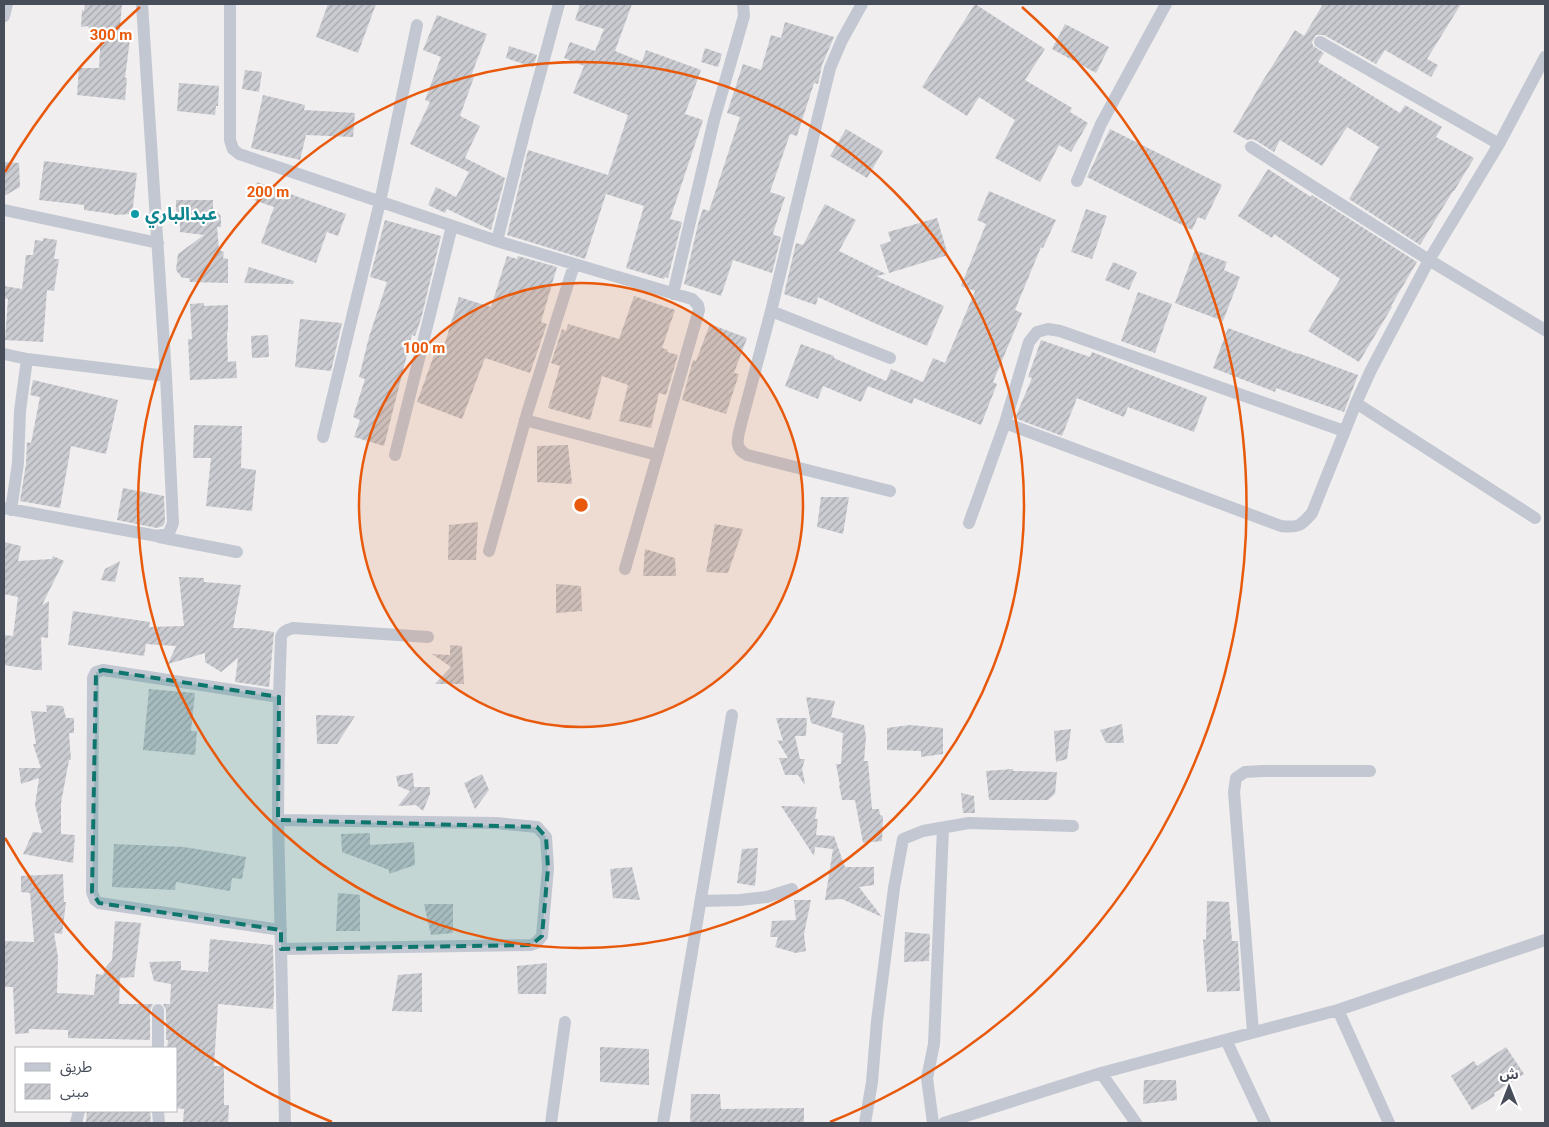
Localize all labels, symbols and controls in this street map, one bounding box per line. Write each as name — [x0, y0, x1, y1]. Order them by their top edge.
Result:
text: 300 m — [90, 26, 132, 44]
text: 200 m — [247, 183, 289, 201]
place label: عبدالباري — [145, 203, 217, 228]
marker: عبدالباري — [129, 208, 141, 220]
text: 100 m — [403, 339, 445, 357]
centre of rings — [572, 496, 590, 514]
legend — [15, 1047, 178, 1112]
text: طريق — [60, 1058, 92, 1077]
north arrow — [1484, 1062, 1534, 1112]
text: ش — [1499, 1066, 1519, 1082]
text: مبنى — [60, 1083, 89, 1101]

